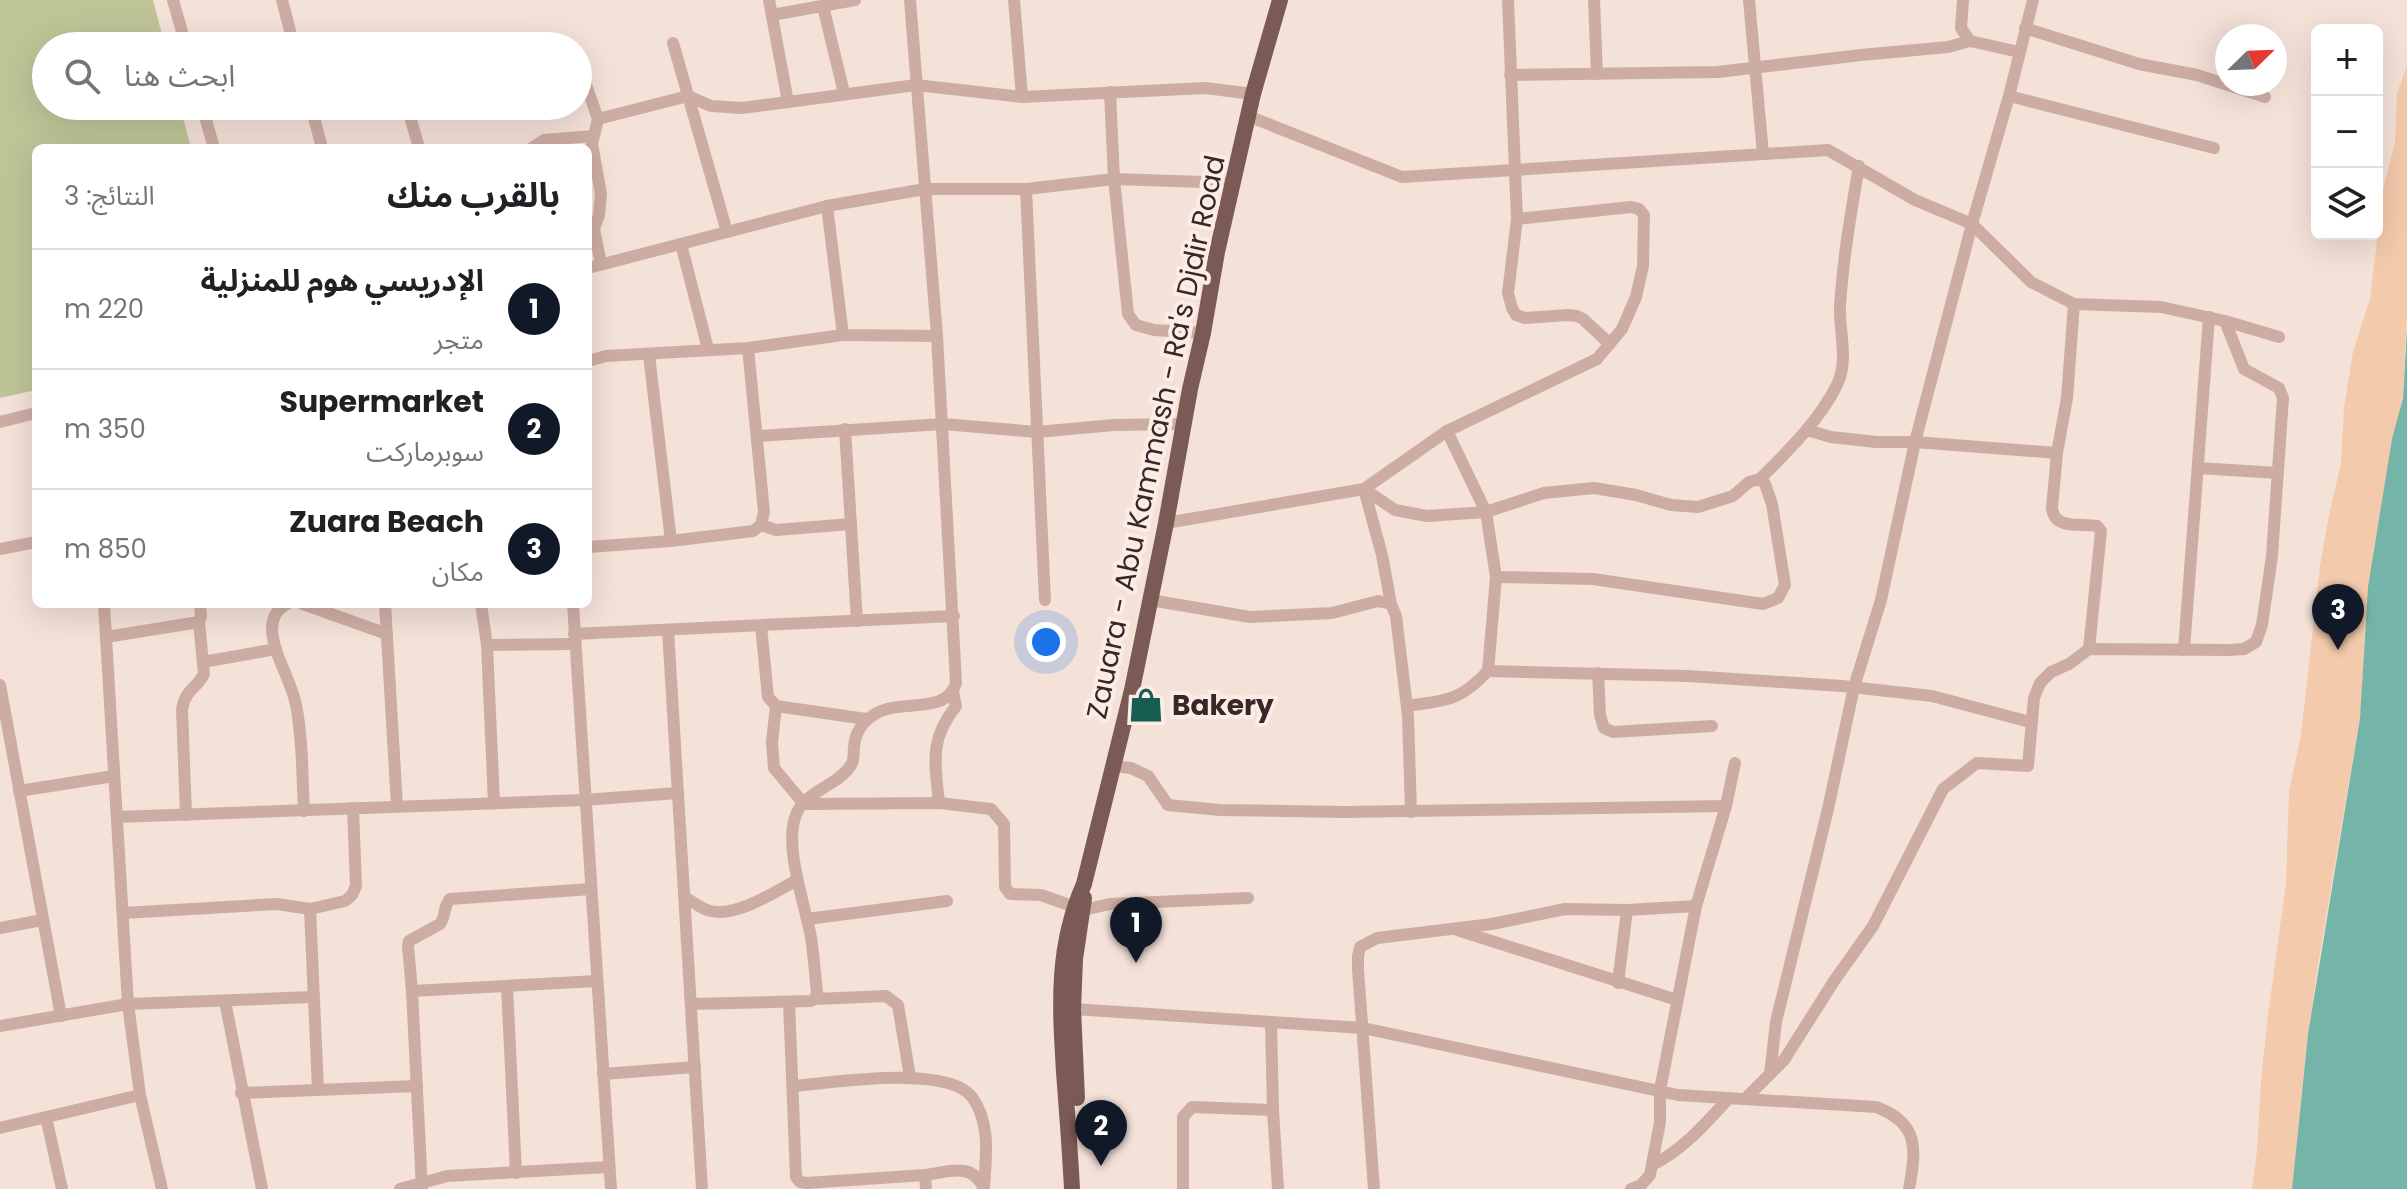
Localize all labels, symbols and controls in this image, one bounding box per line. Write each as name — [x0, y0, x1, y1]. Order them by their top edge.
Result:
north arrow — [2215, 24, 2287, 96]
map controls — [2311, 24, 2383, 240]
button: + — [2311, 24, 2383, 96]
search box — [32, 32, 592, 120]
icon: search — [60, 54, 104, 98]
text: ابحث هنا — [124, 54, 235, 97]
button: − — [2311, 96, 2383, 168]
street label: Zauara - Abu Kammash - Ra's Djdir Road — [1077, 152, 1235, 722]
button: layers — [2311, 168, 2383, 240]
text: بالقرب منك — [387, 171, 560, 219]
text: النتائج: 3 — [64, 178, 155, 214]
text: الإدريسي هوم للمنزلية — [200, 259, 484, 302]
text: 220 m — [64, 291, 144, 327]
text: 1 — [529, 291, 539, 327]
text: متجر — [434, 322, 484, 358]
text: Supermarket — [279, 380, 484, 423]
text: 350 m — [64, 411, 146, 447]
text: 2 — [527, 411, 541, 447]
text: سوبرماركت — [366, 434, 484, 470]
text: Zuara Beach — [289, 500, 484, 543]
text: 850 m — [64, 531, 147, 567]
text: 3 — [526, 531, 542, 567]
text: مكان — [432, 554, 484, 590]
pin: 3 — [2312, 584, 2364, 650]
your location — [1026, 622, 1066, 662]
shop icon: Bakery — [1127, 686, 1165, 724]
place label: Bakery — [1172, 686, 1274, 725]
pin: 1 — [1110, 897, 1162, 963]
pin: 2 — [1075, 1100, 1127, 1166]

